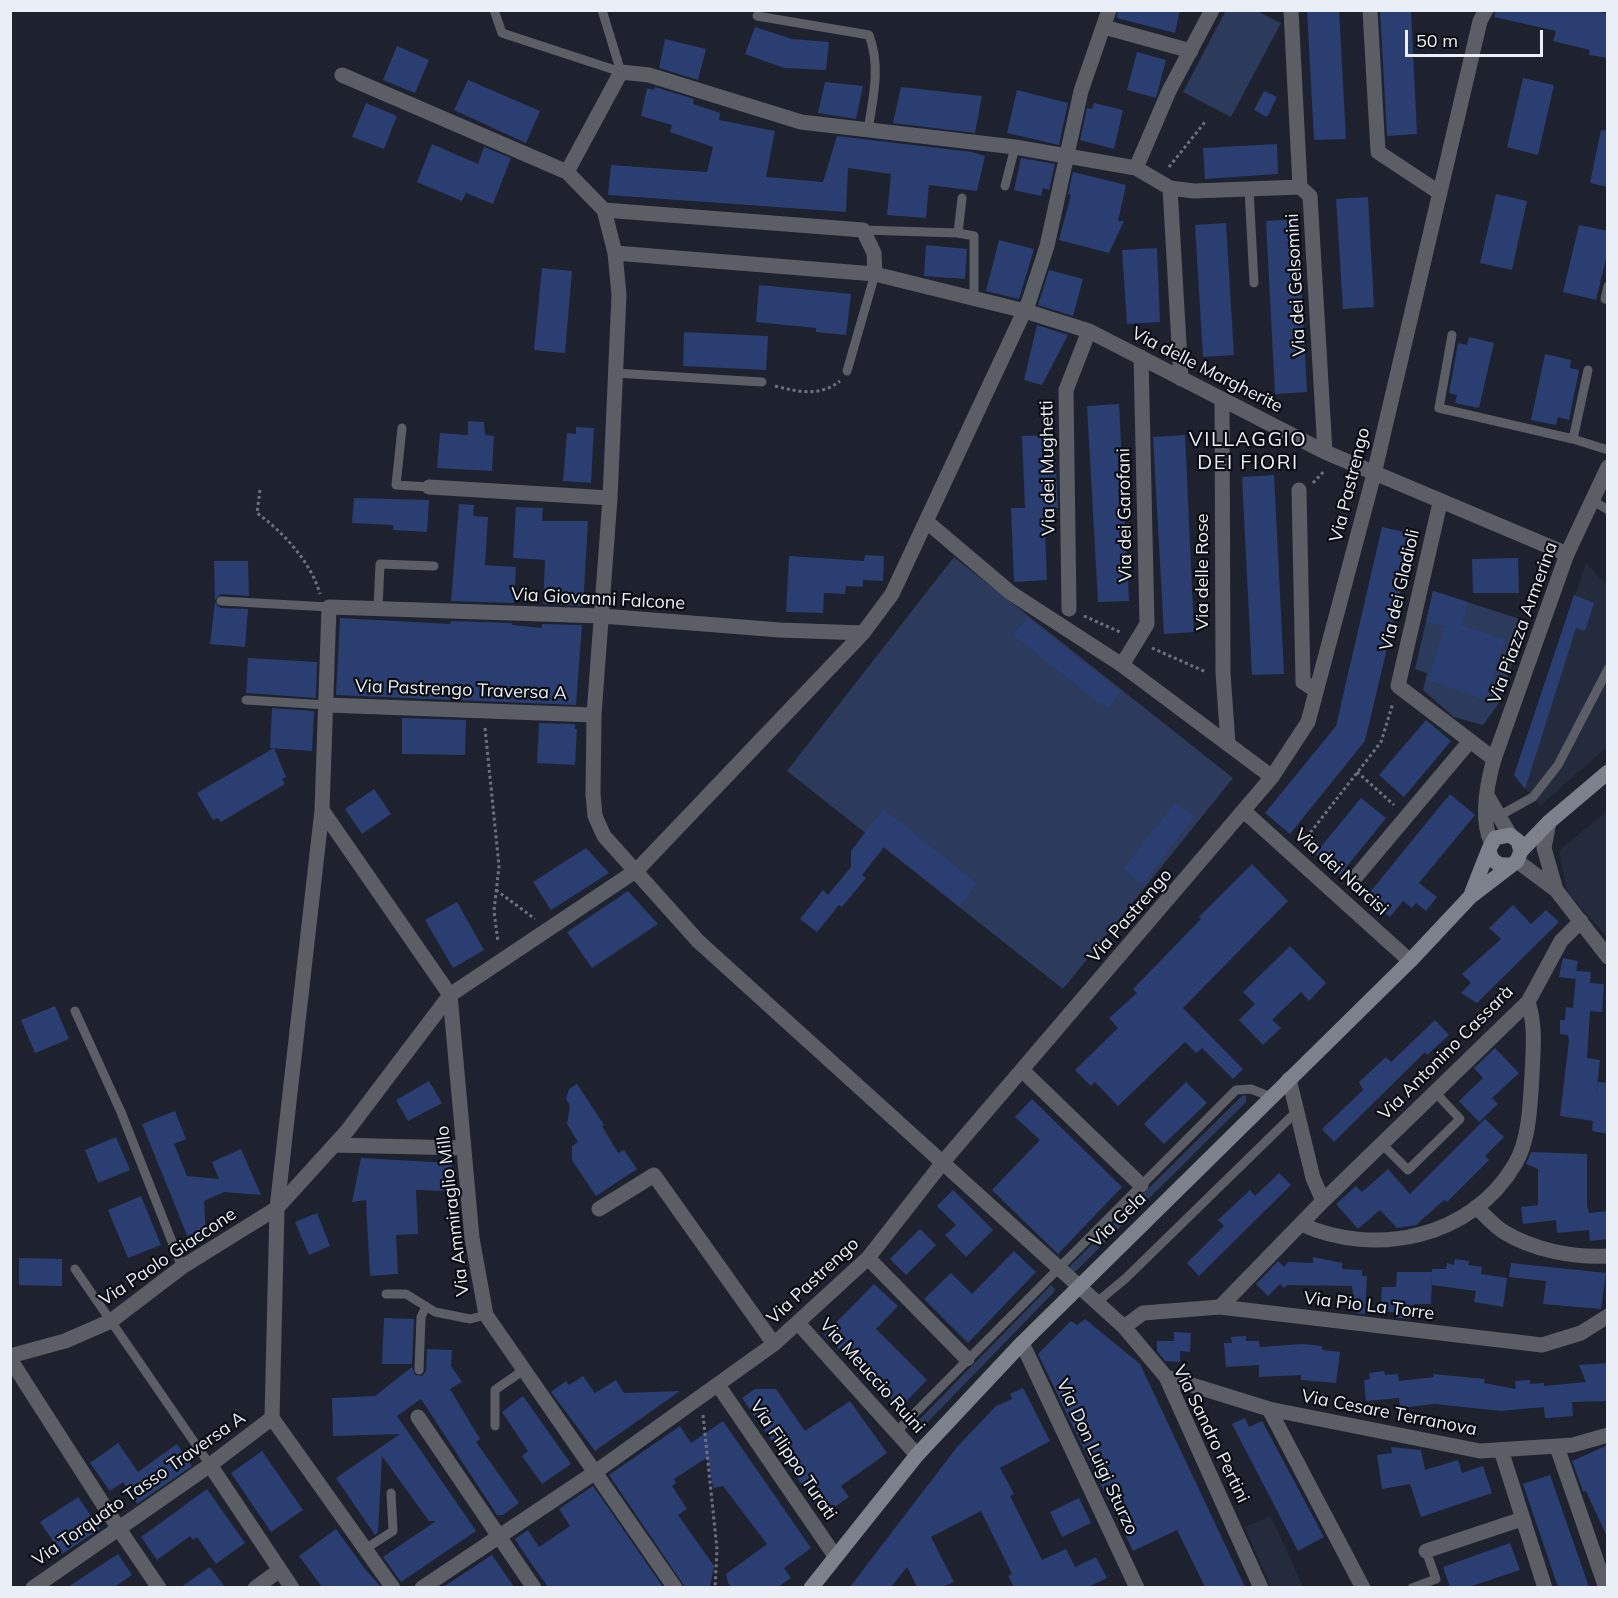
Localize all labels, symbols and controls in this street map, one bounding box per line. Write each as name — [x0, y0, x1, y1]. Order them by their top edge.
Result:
scale bar — [1408, 18, 1546, 56]
text: 50 m — [1416, 29, 1458, 52]
street label: Via dei Gelsomini — [1281, 213, 1311, 357]
street label: Via delle Margherite — [1128, 323, 1286, 417]
street label: Via dei Mughetti — [1036, 400, 1060, 536]
street label: Via Pastrengo — [1325, 425, 1375, 545]
district label: VILLAGGIO DEI FIORI — [1189, 428, 1307, 475]
street label: Via dei Garofani — [1113, 448, 1137, 582]
street label: Via delle Rose — [1192, 513, 1214, 631]
street label: Via dei Gladioli — [1376, 527, 1424, 653]
street label: Via Piazza Armerina — [1484, 539, 1562, 707]
street label: Via Giovanni Falcone — [510, 584, 686, 614]
street label: Via Pastrengo Traversa A — [355, 676, 567, 704]
street label: Via dei Narcisi — [1290, 824, 1392, 920]
street label: Via Pastrengo — [1083, 865, 1177, 967]
street label: Via Antonino Cassarà — [1374, 981, 1518, 1125]
street label: Via Ammiraglio Millo — [432, 1124, 474, 1298]
street label: Via Gela — [1085, 1188, 1151, 1252]
street label: Via Paolo Giaccone — [96, 1203, 240, 1311]
street label: Via Pastrengo — [763, 1233, 863, 1329]
street label: Via Pio La Torre — [1303, 1287, 1435, 1325]
street label: Via Meuccio Ruini — [815, 1314, 929, 1438]
street label: Via Sandro Pertini — [1168, 1362, 1254, 1506]
street label: Via Don Luigi Sturzo — [1051, 1376, 1143, 1538]
street label: Via Cesare Terranova — [1299, 1385, 1479, 1441]
street label: Via Filippo Turati — [745, 1396, 841, 1524]
street label: Via Torquato Tasso Traversa A — [28, 1407, 250, 1571]

